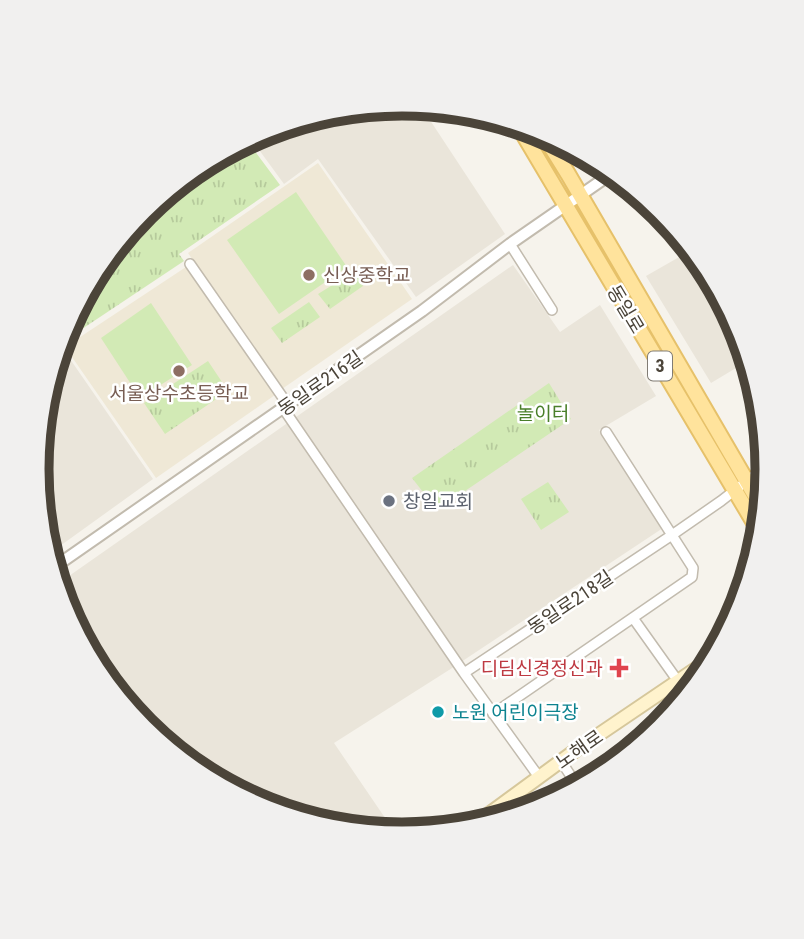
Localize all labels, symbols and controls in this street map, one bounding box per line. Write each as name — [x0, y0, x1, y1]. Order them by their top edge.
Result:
place label: 신상중학교 — [323, 264, 410, 287]
marker: 신상중학교 — [301, 267, 317, 283]
street label: 동일로 — [602, 281, 649, 338]
street label: 동일로216길 — [274, 346, 367, 421]
road number: 3 — [648, 352, 672, 380]
marker: 서울상수초등학교 — [171, 363, 187, 379]
place label: 서울상수초등학교 — [109, 382, 249, 405]
park label: 놀이터 — [517, 402, 569, 425]
place label: 창일교회 — [403, 490, 473, 513]
marker: 창일교회 — [381, 493, 397, 509]
street label: 동일로218길 — [523, 565, 617, 639]
place label: 디딤신경정신과 — [481, 657, 603, 680]
marker: 디딤신경정신과 — [609, 658, 629, 678]
place label: 노원 어린이극장 — [452, 701, 579, 724]
marker: 노원 어린이극장 — [430, 704, 446, 720]
street label: 노해로 — [551, 725, 607, 774]

